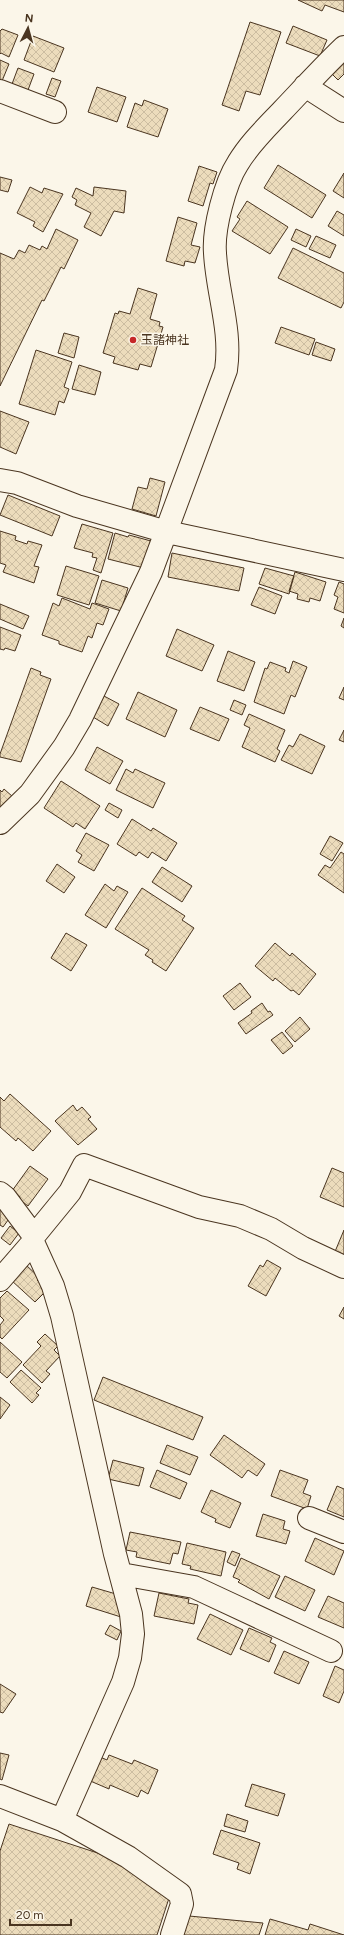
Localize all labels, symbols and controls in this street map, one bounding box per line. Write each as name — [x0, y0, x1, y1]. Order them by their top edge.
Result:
north arrow — [8, 8, 48, 48]
text: N — [24, 12, 34, 25]
place label: 玉諸神社 — [141, 333, 189, 347]
marker: 玉諸神社 — [128, 335, 138, 345]
scale bar — [10, 1901, 71, 1927]
text: 20 m — [16, 1908, 44, 1922]

